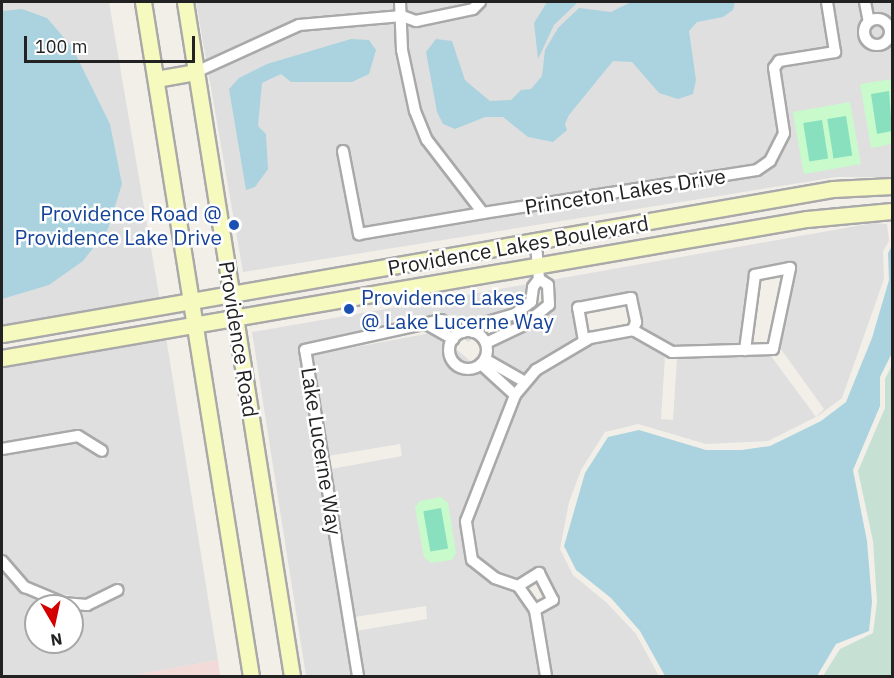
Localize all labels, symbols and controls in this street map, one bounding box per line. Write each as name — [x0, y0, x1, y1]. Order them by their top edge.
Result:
scale bar — [27, 24, 198, 62]
text: 100 m — [35, 35, 87, 58]
street label: Princeton Lakes Drive — [523, 163, 727, 219]
place label: Providence Road @ Providence Lake Drive — [14, 200, 222, 250]
street label: Providence Lakes Boulevard — [386, 210, 650, 280]
marker: Providence Road @ Providence Lake Drive — [227, 218, 241, 232]
street label: Providence Road — [214, 259, 264, 419]
place label: Providence Lakes @ Lake Lucerne Way — [361, 284, 554, 334]
marker: Providence Lakes @ Lake Lucerne Way — [342, 302, 356, 316]
street label: Lake Lucerne Way — [296, 365, 348, 537]
north arrow — [24, 594, 84, 654]
text: N — [49, 629, 64, 651]

